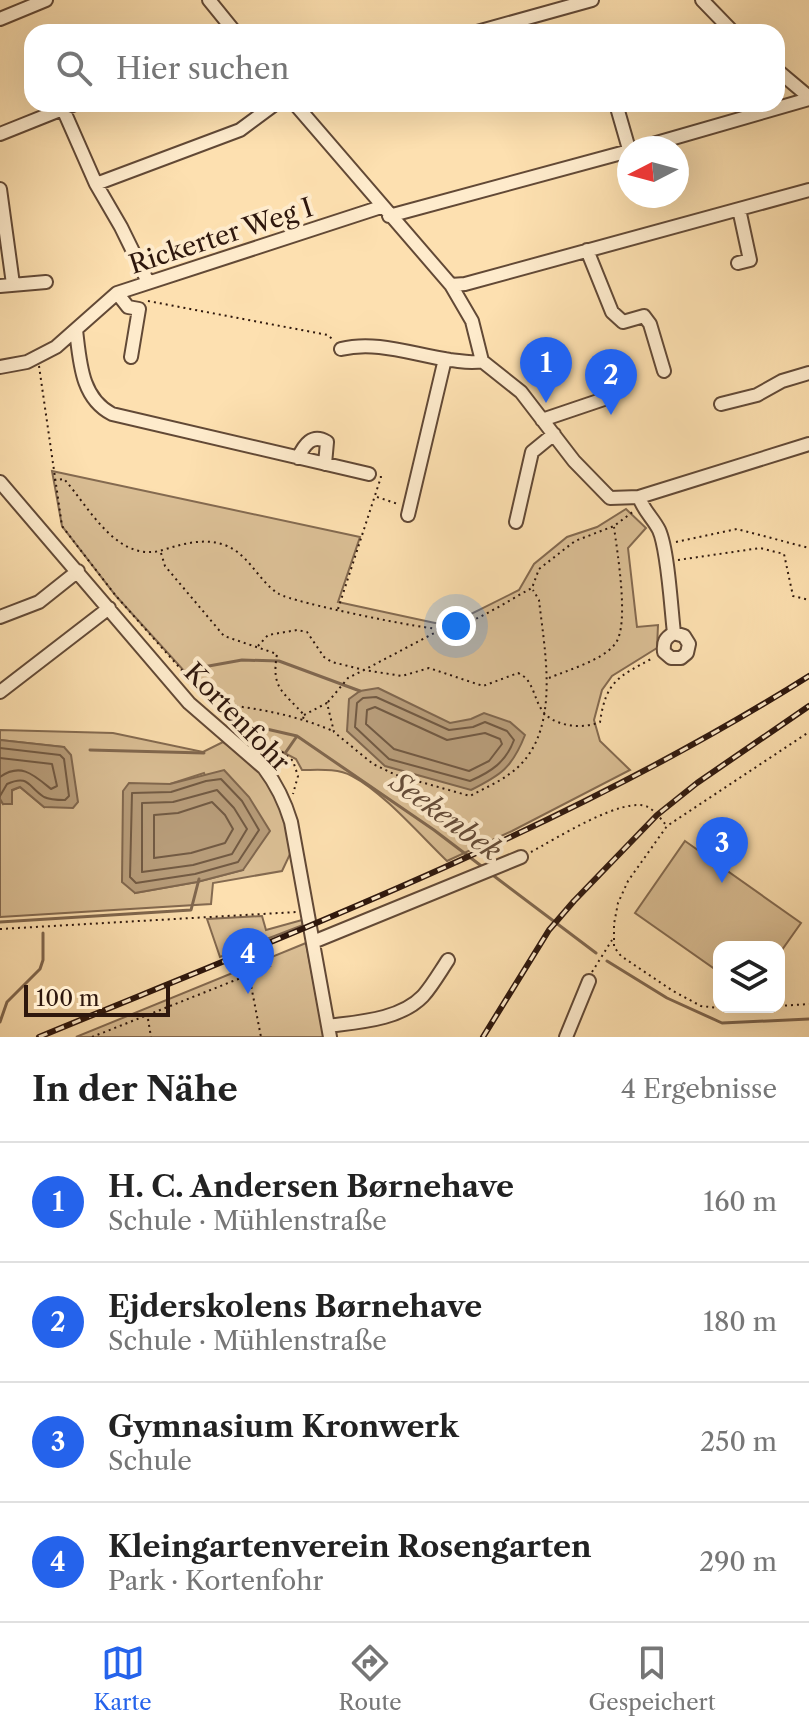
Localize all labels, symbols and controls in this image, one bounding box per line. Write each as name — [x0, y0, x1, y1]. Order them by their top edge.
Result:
search box — [24, 24, 785, 112]
icon: search — [52, 46, 96, 90]
text: Hier suchen — [116, 50, 289, 87]
north arrow — [617, 136, 689, 208]
street label: Rickerter Weg I — [125, 191, 317, 281]
pin: 1 — [520, 337, 572, 403]
pin: 2 — [585, 349, 637, 415]
your location — [436, 606, 476, 646]
street label: Kortenfohr — [177, 656, 297, 778]
water label: Seekenbek — [383, 763, 508, 868]
pin: 3 — [696, 817, 748, 883]
pin: 4 — [222, 928, 274, 994]
map controls — [713, 941, 785, 1013]
button: layers — [713, 941, 785, 1013]
scale bar — [24, 981, 170, 1017]
text: 100 m — [36, 985, 99, 1012]
text: In der Nähe — [32, 1068, 238, 1110]
text: 4 Ergebnisse — [621, 1073, 777, 1105]
text: H. C. Andersen Børnehave — [108, 1168, 514, 1205]
text: 1 — [52, 1186, 64, 1218]
text: 160 m — [703, 1186, 777, 1218]
text: Schule · Mühlenstraße — [108, 1205, 387, 1237]
text: Ejderskolens Børnehave — [108, 1288, 482, 1325]
text: 2 — [50, 1306, 66, 1338]
text: 180 m — [703, 1306, 777, 1338]
text: Schule · Mühlenstraße — [108, 1325, 387, 1357]
text: Gymnasium Kronwerk — [108, 1408, 459, 1445]
text: 3 — [51, 1426, 65, 1458]
text: 250 m — [700, 1426, 777, 1458]
text: Schule — [108, 1445, 192, 1477]
text: Kleingartenverein Rosengarten — [108, 1528, 592, 1565]
text: 4 — [50, 1546, 66, 1578]
text: 290 m — [699, 1546, 777, 1578]
text: Park · Kortenfohr — [108, 1565, 324, 1597]
tab: Karte — [93, 1641, 152, 1716]
tab: Route — [339, 1641, 402, 1716]
tab: Gespeichert — [589, 1641, 716, 1716]

